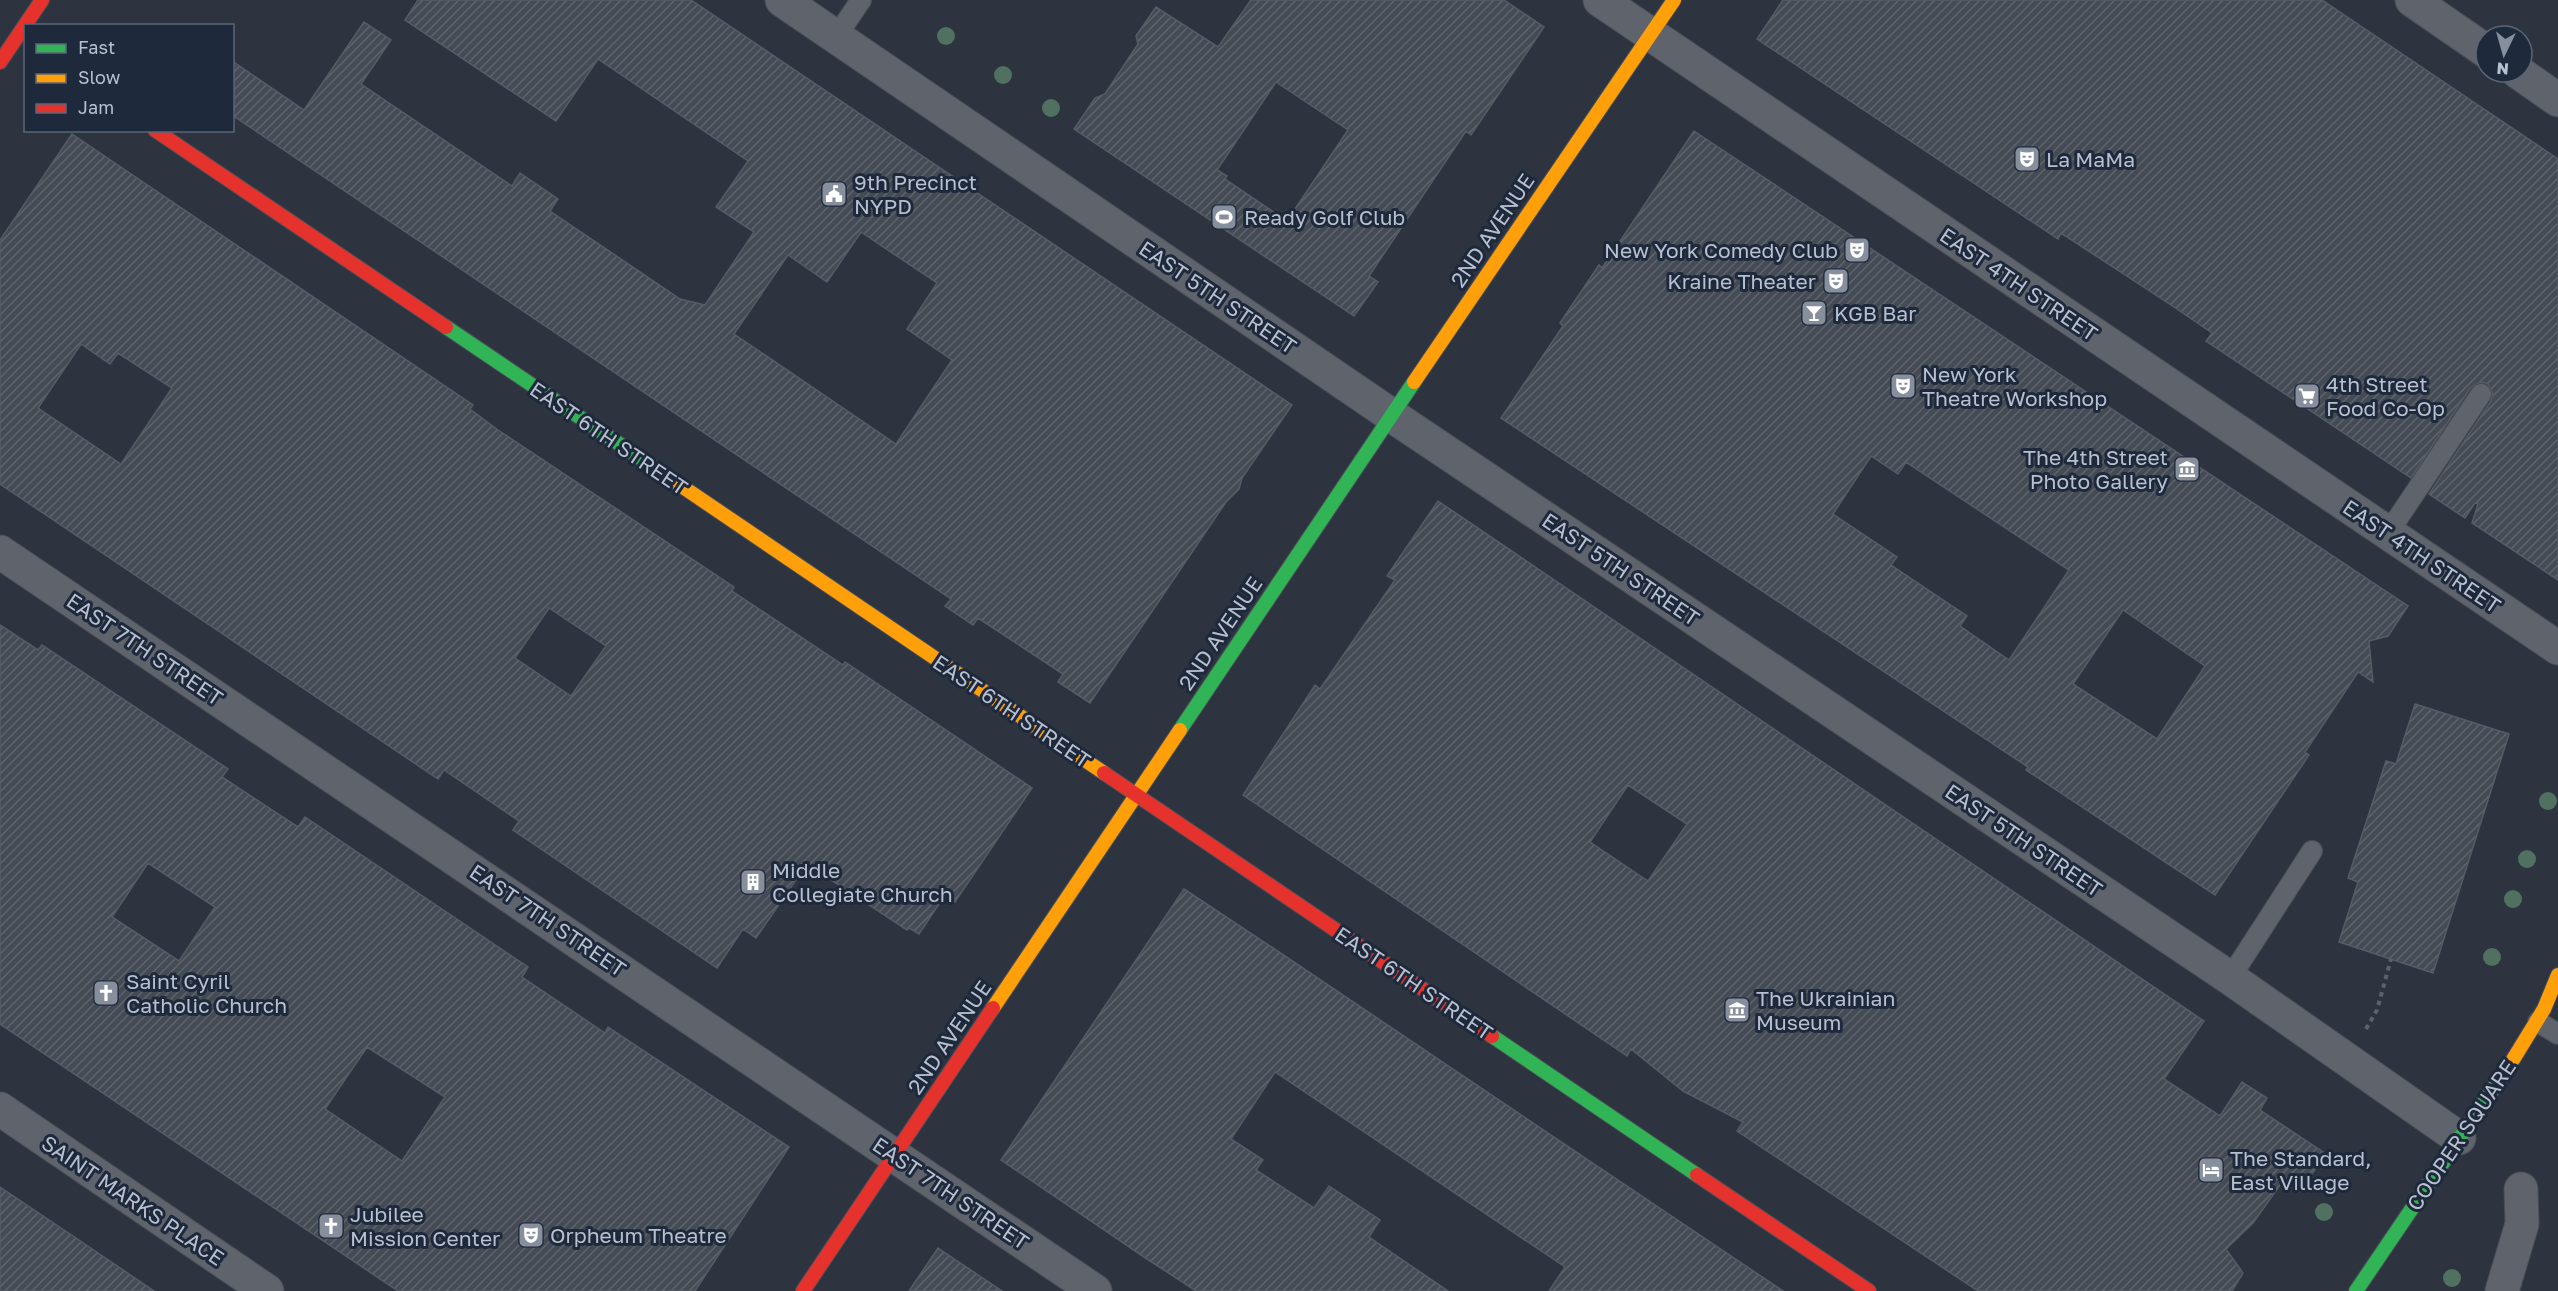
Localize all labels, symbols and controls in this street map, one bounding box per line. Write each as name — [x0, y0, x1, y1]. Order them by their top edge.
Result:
legend — [24, 24, 234, 132]
north arrow — [2474, 24, 2534, 84]
text: Fast — [78, 36, 115, 58]
text: N — [2496, 58, 2510, 79]
text: Slow — [78, 66, 121, 88]
text: Jam — [78, 96, 114, 118]
theatre icon: La MaMa — [2012, 144, 2042, 174]
place label: La MaMa — [2046, 146, 2135, 172]
street label: 2ND AVENUE — [1445, 168, 1539, 292]
place label: 9th Precinct NYPD — [854, 169, 977, 219]
public building icon: 9th Precinct NYPD — [819, 179, 849, 209]
sports icon: Ready Golf Club — [1209, 202, 1239, 232]
place label: Ready Golf Club — [1244, 204, 1405, 230]
street label: EAST 4TH STREET — [1935, 222, 2103, 346]
street label: EAST 5TH STREET — [1134, 235, 1302, 359]
theatre icon: New York Comedy Club — [1842, 235, 1872, 265]
place label: New York Comedy Club — [1604, 237, 1838, 263]
theatre icon: Kraine Theater — [1821, 266, 1851, 296]
place label: Kraine Theater — [1667, 268, 1816, 294]
bar icon: KGB Bar — [1799, 298, 1829, 328]
place label: KGB Bar — [1834, 300, 1916, 326]
place label: New York Theatre Workshop — [1922, 361, 2107, 411]
theatre icon: New York Theatre Workshop — [1888, 371, 1918, 401]
place label: 4th Street Food Co-Op — [2326, 371, 2445, 421]
street label: EAST 6TH STREET — [525, 376, 693, 500]
supermarket icon: 4th Street Food Co-Op — [2292, 381, 2322, 411]
place label: The 4th Street Photo Gallery — [2023, 444, 2168, 494]
museum icon: The 4th Street Photo Gallery — [2172, 454, 2202, 484]
street label: EAST 4TH STREET — [2338, 494, 2506, 618]
street label: EAST 5TH STREET — [1537, 507, 1705, 631]
street label: 2ND AVENUE — [1173, 571, 1267, 695]
street label: EAST 7TH STREET — [62, 587, 228, 711]
street label: EAST 6TH STREET — [928, 649, 1096, 773]
street label: EAST 5TH STREET — [1940, 778, 2108, 902]
place label: Middle Collegiate Church — [772, 857, 953, 907]
street label: EAST 7TH STREET — [465, 858, 631, 982]
building icon: Middle Collegiate Church — [738, 867, 768, 897]
street label: EAST 6TH STREET — [1330, 921, 1498, 1045]
place label: Saint Cyril Catholic Church — [126, 968, 287, 1018]
street label: 2ND AVENUE — [902, 975, 996, 1099]
church icon: Saint Cyril Catholic Church — [91, 978, 121, 1008]
place label: The Ukrainian Museum — [1756, 985, 1895, 1035]
museum icon: The Ukrainian Museum — [1722, 995, 1752, 1025]
street label: COOPER SQUARE — [2401, 1055, 2521, 1215]
street label: SAINT MARKS PLACE — [37, 1129, 229, 1271]
street label: EAST 7TH STREET — [868, 1131, 1034, 1255]
place label: The Standard, East Village — [2230, 1145, 2372, 1195]
hotel icon: The Standard, East Village — [2196, 1155, 2226, 1185]
place label: Jubilee Mission Center — [350, 1201, 500, 1251]
church icon: Jubilee Mission Center — [316, 1211, 346, 1241]
theatre icon: Orpheum Theatre — [516, 1220, 546, 1250]
place label: Orpheum Theatre — [550, 1222, 727, 1248]

